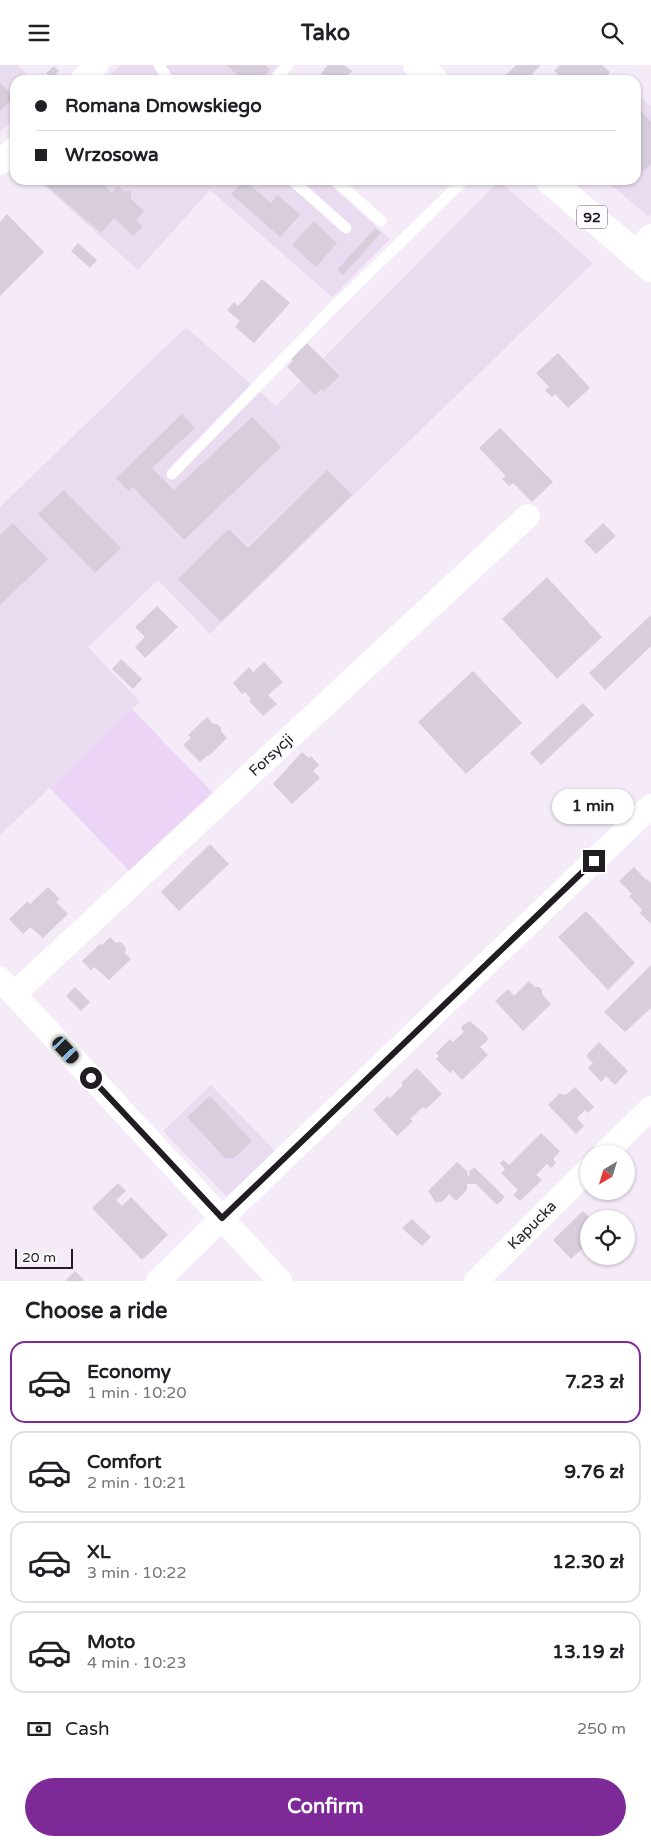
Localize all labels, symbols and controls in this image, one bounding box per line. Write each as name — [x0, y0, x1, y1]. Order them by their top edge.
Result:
icon: menu — [25, 19, 53, 47]
icon: search — [598, 19, 626, 47]
text: Tako — [301, 20, 350, 46]
text: Romana Dmowskiego — [65, 95, 262, 117]
text: Wrzosowa — [65, 144, 159, 166]
road number: 92 — [577, 205, 607, 228]
street label: Forsycji — [245, 730, 297, 780]
callout: 1 min — [553, 789, 635, 823]
text: 1 min — [572, 796, 614, 816]
route end — [583, 850, 605, 872]
car — [50, 1034, 81, 1066]
route start — [80, 1067, 102, 1089]
north arrow — [580, 1145, 635, 1200]
map controls — [580, 1145, 635, 1265]
street label: Kapucka — [504, 1197, 560, 1253]
button: locate — [580, 1210, 635, 1265]
scale bar — [15, 1246, 72, 1269]
text: 20 m — [22, 1249, 56, 1266]
text: Choose a ride — [25, 1298, 168, 1324]
icon: car — [27, 1360, 72, 1405]
text: Economy — [87, 1361, 171, 1383]
text: 7.23 zł — [565, 1371, 624, 1393]
text: 1 min · 10:20 — [87, 1383, 186, 1403]
icon: car — [27, 1450, 72, 1495]
text: Comfort — [87, 1451, 161, 1473]
text: 9.76 zł — [564, 1461, 624, 1483]
text: 2 min · 10:21 — [87, 1473, 186, 1493]
icon: car — [27, 1540, 72, 1585]
text: XL — [87, 1541, 111, 1563]
text: 12.30 zł — [552, 1551, 624, 1573]
text: 3 min · 10:22 — [87, 1563, 186, 1583]
icon: car — [27, 1630, 72, 1675]
text: Moto — [87, 1631, 135, 1653]
text: 13.19 zł — [552, 1641, 624, 1663]
text: 4 min · 10:23 — [87, 1653, 186, 1673]
icon: cash — [25, 1715, 53, 1743]
text: Cash — [65, 1718, 110, 1740]
text: 250 m — [577, 1719, 626, 1739]
button: Confirm — [25, 1778, 626, 1836]

